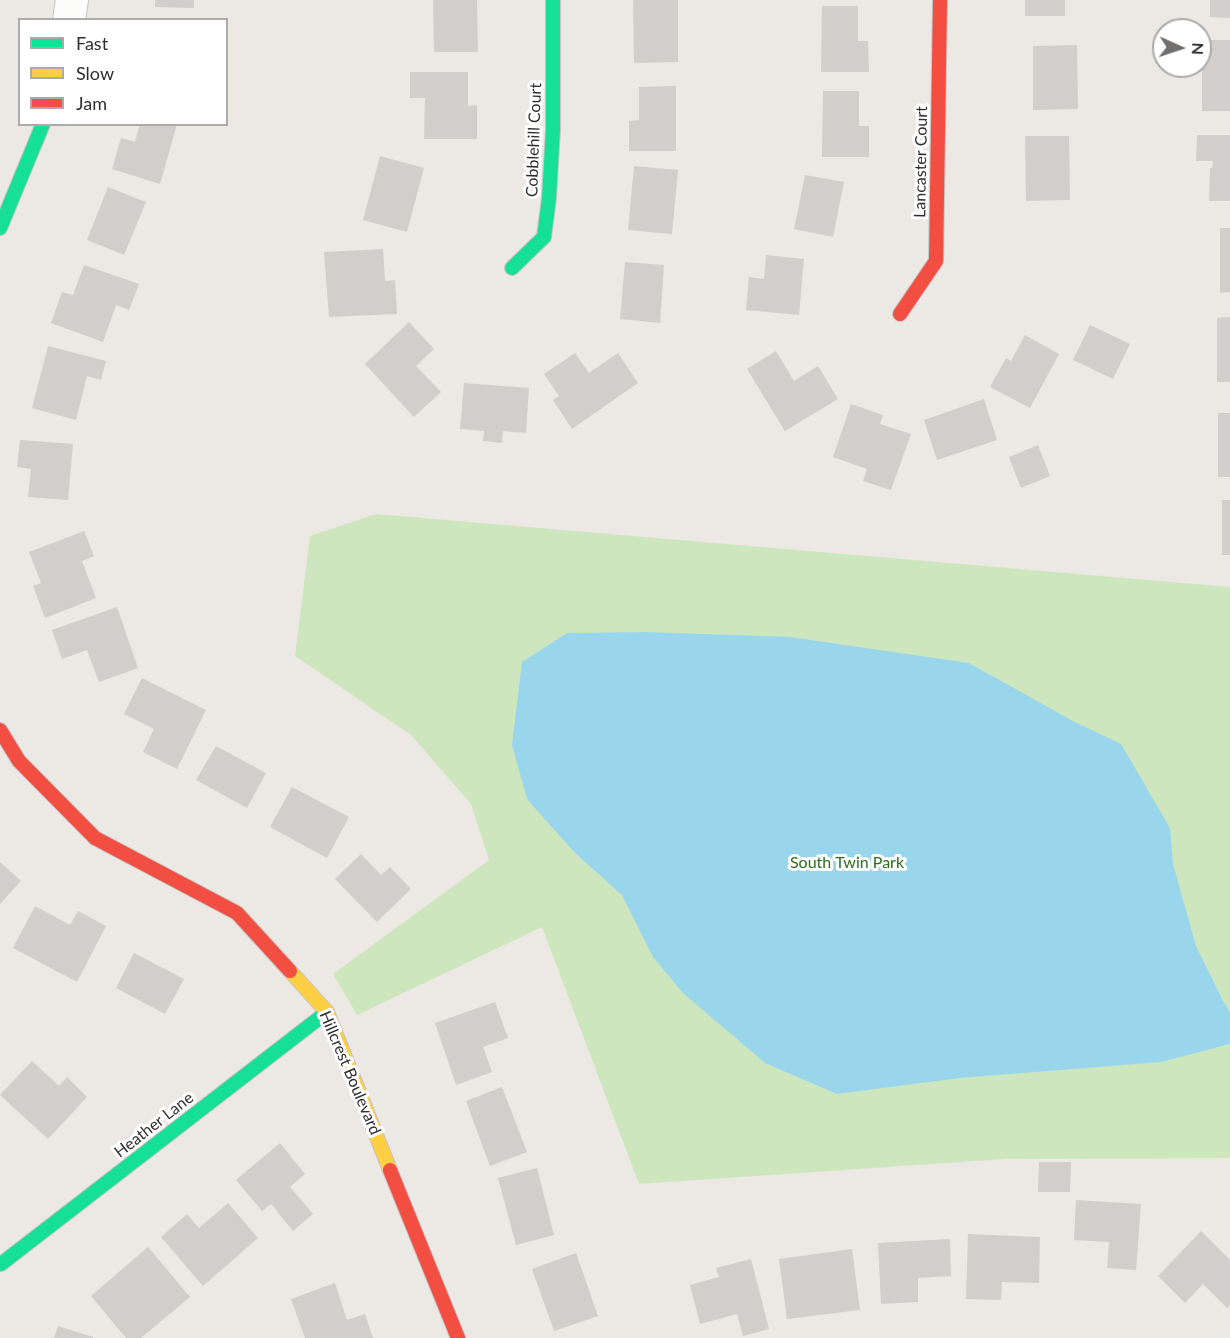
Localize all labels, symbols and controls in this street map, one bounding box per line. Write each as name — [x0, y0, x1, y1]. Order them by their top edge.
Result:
legend — [18, 18, 228, 126]
north arrow — [1152, 18, 1212, 78]
text: Fast — [76, 32, 108, 54]
text: N — [1189, 42, 1208, 56]
text: Slow — [76, 62, 114, 84]
street label: Cobblehill Court — [522, 83, 546, 197]
text: Jam — [76, 92, 107, 114]
street label: Lancaster Court — [910, 106, 932, 218]
park label: South Twin Park — [790, 853, 904, 873]
street label: Hillcrest Boulevard — [315, 1008, 385, 1138]
street label: Heather Lane — [111, 1088, 197, 1162]

